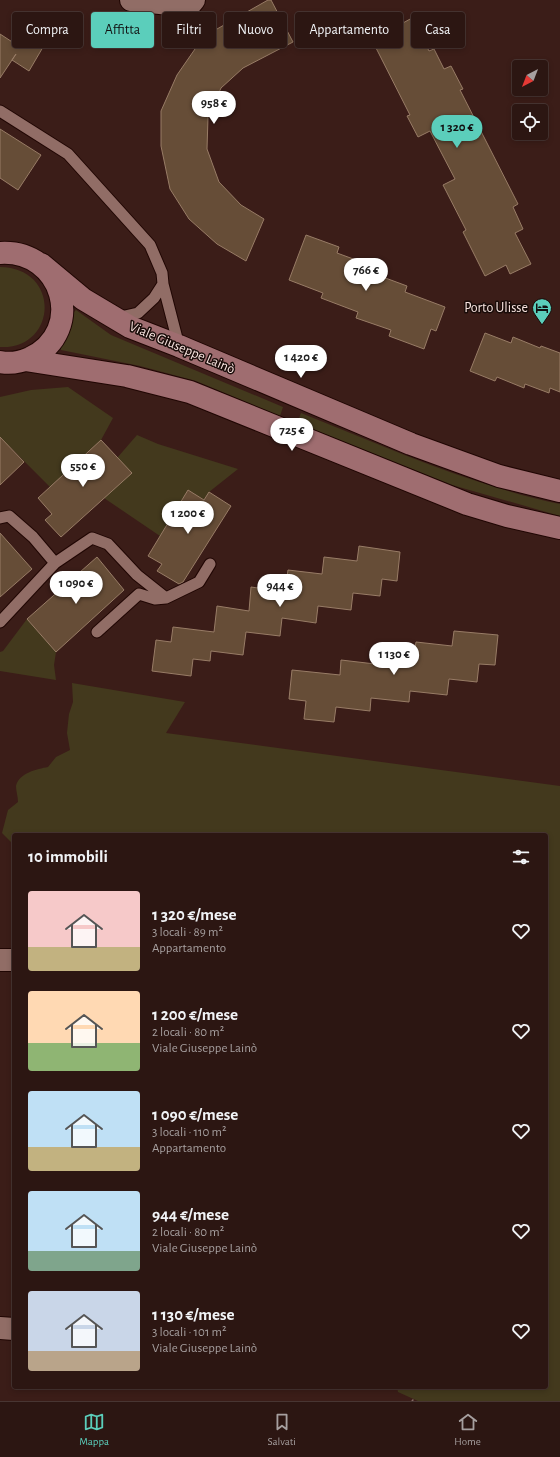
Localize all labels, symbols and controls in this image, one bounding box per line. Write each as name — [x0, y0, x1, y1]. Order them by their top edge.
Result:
chip: Compra — [12, 12, 83, 48]
chip: Affitta — [91, 12, 154, 48]
chip: Filtri — [162, 12, 216, 48]
chip: Nuovo — [224, 12, 287, 48]
chip: Appartamento — [295, 12, 403, 48]
chip: Casa — [411, 12, 465, 48]
north arrow — [512, 60, 548, 96]
map controls — [512, 60, 548, 140]
pin: 958 € — [186, 91, 242, 125]
text: 958 € — [201, 97, 227, 110]
button: locate — [512, 104, 548, 140]
pin: 1 320 € — [420, 115, 494, 149]
text: 1 320 € — [440, 121, 474, 134]
pin: 766 € — [338, 258, 394, 292]
text: 766 € — [353, 264, 379, 277]
hotel icon: Porto Ulisse — [531, 297, 553, 325]
place label: Porto Ulisse — [464, 301, 528, 315]
street label: Viale Giuseppe Lainò — [127, 319, 237, 377]
pin: 1 420 € — [264, 345, 338, 379]
text: 1 420 € — [284, 351, 318, 364]
pin: 725 € — [264, 418, 320, 452]
text: 725 € — [279, 424, 305, 437]
pin: 550 € — [55, 454, 111, 488]
text: 550 € — [70, 460, 96, 473]
pin: 1 200 € — [151, 501, 225, 535]
text: 1 200 € — [171, 507, 205, 520]
pin: 1 090 € — [39, 571, 113, 605]
pin: 944 € — [252, 574, 308, 608]
text: 1 090 € — [59, 577, 93, 590]
text: 944 € — [266, 580, 294, 593]
pin: 1 130 € — [357, 642, 431, 676]
text: 1 130 € — [378, 648, 410, 661]
icon: filters — [510, 846, 532, 868]
text: 10 immobili — [28, 848, 108, 865]
text: 1 320 €/mese — [152, 906, 237, 923]
icon: home — [60, 907, 108, 955]
icon: heart — [510, 920, 532, 942]
text: 3 locali · 89 m² — [152, 926, 223, 939]
text: Appartamento — [152, 942, 226, 955]
text: 1 200 €/mese — [152, 1006, 238, 1023]
icon: home — [60, 1007, 108, 1055]
icon: heart — [510, 1020, 532, 1042]
text: 2 locali · 80 m² — [152, 1026, 224, 1039]
text: Viale Giuseppe Lainò — [152, 1042, 257, 1055]
text: 1 090 €/mese — [152, 1106, 238, 1123]
icon: home — [60, 1107, 108, 1155]
icon: heart — [510, 1120, 532, 1142]
text: 3 locali · 110 m² — [152, 1126, 227, 1139]
text: Appartamento — [152, 1142, 226, 1155]
text: 944 €/mese — [152, 1206, 229, 1223]
icon: home — [60, 1207, 108, 1255]
icon: heart — [510, 1220, 532, 1242]
text: 2 locali · 80 m² — [152, 1226, 224, 1239]
text: Viale Giuseppe Lainò — [152, 1242, 257, 1255]
text: 1 130 €/mese — [152, 1306, 235, 1323]
icon: home — [60, 1307, 108, 1355]
icon: heart — [510, 1320, 532, 1342]
text: 3 locali · 101 m² — [152, 1326, 227, 1339]
text: Viale Giuseppe Lainò — [152, 1342, 257, 1355]
tab: Mappa — [79, 1411, 109, 1448]
tab: Salvati — [267, 1411, 296, 1448]
tab: Home — [454, 1411, 481, 1448]

